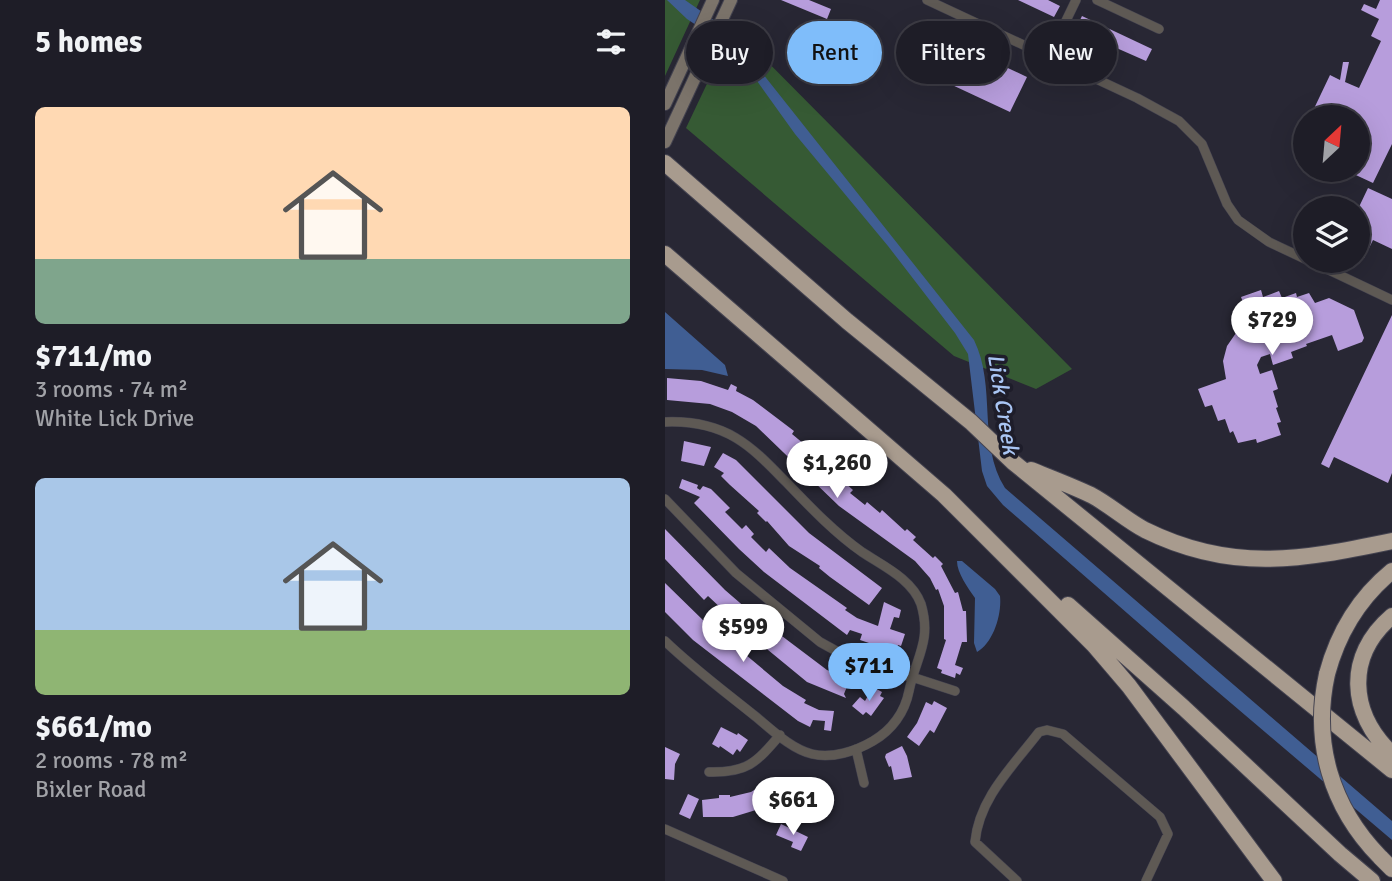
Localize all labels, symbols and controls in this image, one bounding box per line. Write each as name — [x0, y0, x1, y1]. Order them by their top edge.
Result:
chip: Buy — [686, 21, 773, 84]
chip: Rent — [787, 21, 882, 84]
chip: Filters — [896, 21, 1010, 84]
chip: New — [1024, 21, 1117, 84]
icon: filters — [592, 23, 630, 61]
text: 5 homes — [35, 24, 142, 61]
north arrow — [1293, 105, 1370, 182]
map controls — [1293, 105, 1370, 273]
icon: home — [270, 152, 396, 278]
button: layers — [1293, 196, 1370, 273]
pin: $729 — [1231, 298, 1313, 357]
text: $729 — [1247, 305, 1297, 334]
text: $711/mo — [35, 338, 152, 375]
water label: Lick Creek — [981, 351, 1026, 459]
text: 3 rooms · 74 m² — [35, 375, 188, 404]
text: White Lick Drive — [35, 404, 194, 433]
pin: $1,260 — [780, 440, 894, 500]
text: $1,260 — [803, 448, 871, 477]
icon: home — [270, 523, 396, 649]
pin: $599 — [702, 604, 784, 664]
text: $599 — [718, 612, 768, 641]
pin: $711 — [828, 644, 910, 703]
text: $711 — [844, 651, 894, 680]
text: $661/mo — [35, 709, 152, 746]
text: 2 rooms · 78 m² — [35, 746, 188, 775]
text: Bixler Road — [35, 775, 146, 804]
pin: $661 — [752, 778, 834, 837]
text: $661 — [768, 785, 818, 814]

